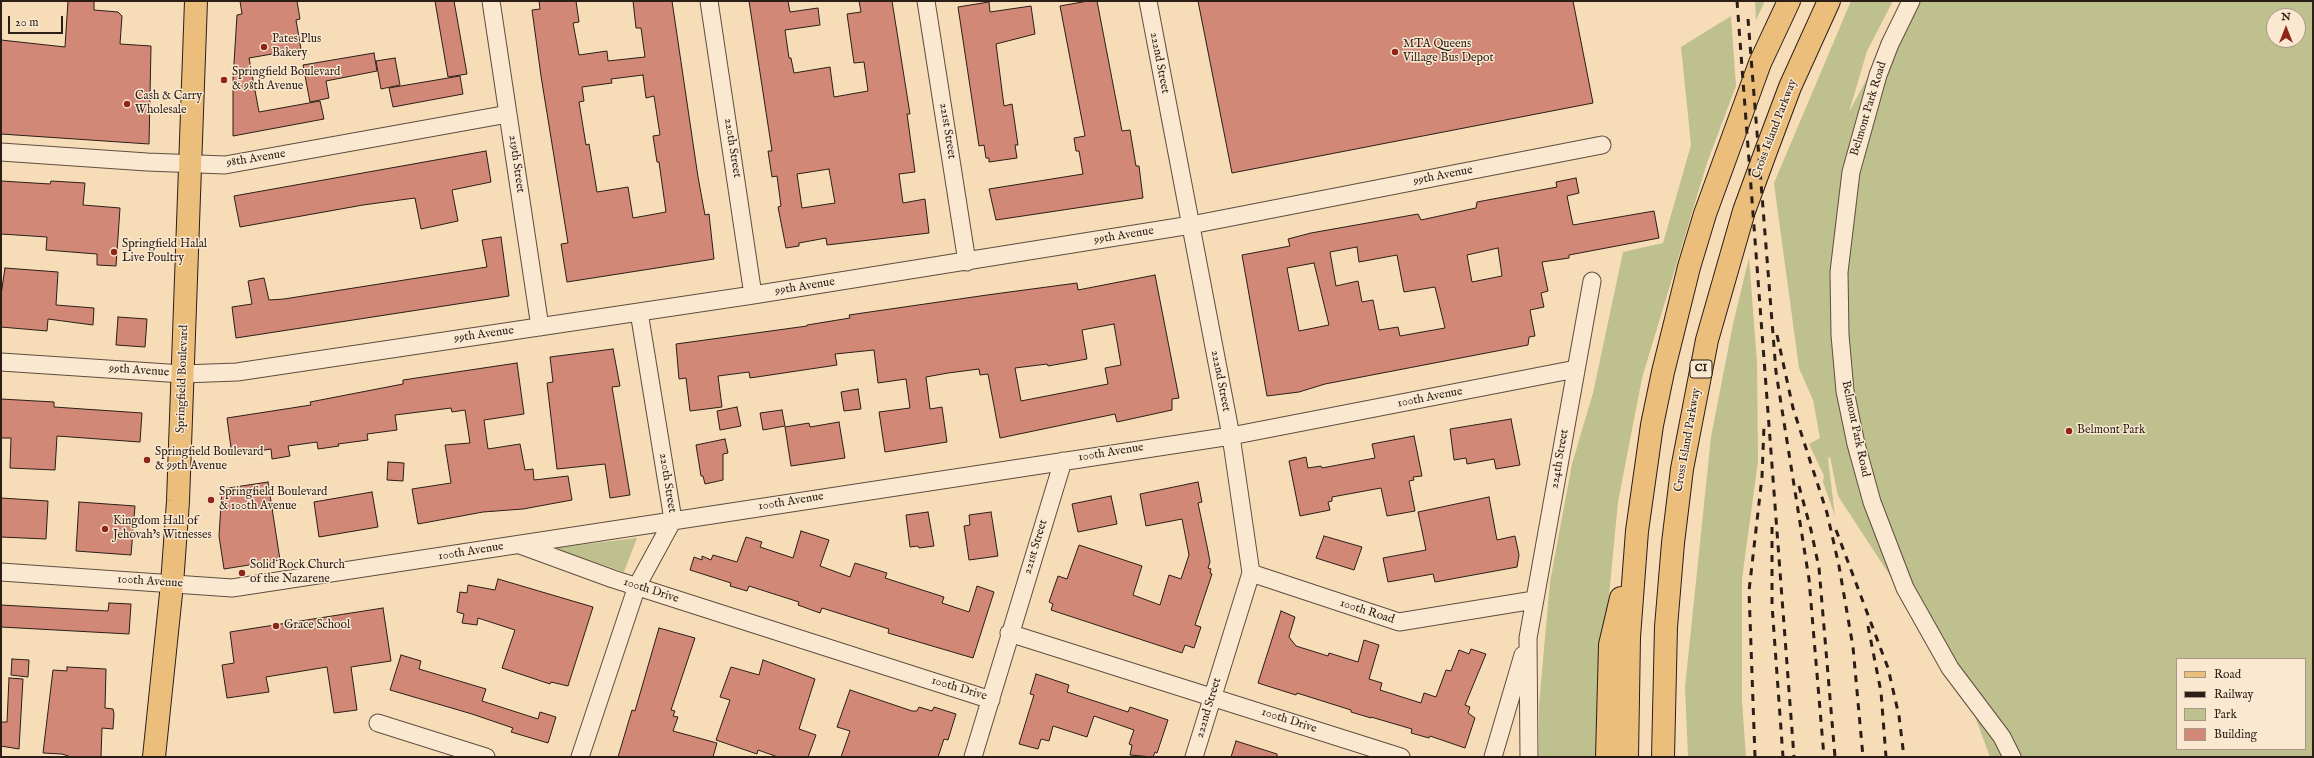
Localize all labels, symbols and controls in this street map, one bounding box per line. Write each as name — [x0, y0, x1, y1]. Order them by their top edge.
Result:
scale bar — [10, 8, 65, 34]
north arrow — [2266, 8, 2306, 48]
text: N — [2281, 10, 2291, 24]
text: 20 m — [15, 15, 38, 30]
street label: 222nd Street — [1146, 31, 1172, 95]
place label: Pates Plus Bakery — [272, 33, 321, 61]
place label: MTA Queens Village Bus Depot — [1403, 38, 1494, 66]
marker: Pates Plus Bakery — [259, 42, 269, 52]
marker: MTA Queens Village Bus Depot — [1390, 47, 1400, 57]
street label: Belmont Park Road — [1848, 60, 1890, 158]
place label: Springfield Boulevard & 98th Avenue — [232, 66, 340, 94]
marker: Springfield Boulevard & 98th Avenue — [219, 75, 229, 85]
street label: Cross Island Parkway — [1749, 77, 1801, 181]
place label: Cash & Carry Wholesale — [135, 90, 202, 118]
marker: Cash & Carry Wholesale — [122, 99, 132, 109]
street label: 221st Street — [935, 102, 959, 160]
street label: 220th Street — [720, 117, 744, 179]
street label: 219th Street — [505, 134, 527, 194]
street label: 98th Avenue — [225, 147, 287, 171]
street label: 99th Avenue — [1412, 163, 1474, 189]
street label: 99th Avenue — [1093, 224, 1155, 248]
place label: Springfield Halal Live Poultry — [122, 238, 207, 266]
marker: Springfield Halal Live Poultry — [109, 247, 119, 257]
street label: 99th Avenue — [774, 275, 836, 299]
street label: 99th Avenue — [453, 324, 515, 346]
street label: Springfield Boulevard — [174, 325, 192, 433]
street label: 222nd Street — [1207, 349, 1233, 413]
road number: CI — [1690, 360, 1712, 378]
street label: 99th Avenue — [108, 362, 170, 380]
street label: Belmont Park Road — [1838, 380, 1872, 478]
street label: 100th Avenue — [1396, 385, 1464, 411]
street label: Cross Island Parkway — [1672, 387, 1704, 493]
place label: Belmont Park — [2077, 424, 2145, 438]
marker: Belmont Park — [2064, 426, 2074, 436]
street label: 224th Street — [1548, 428, 1572, 490]
street label: 100th Avenue — [1077, 441, 1145, 465]
place label: Springfield Boulevard & 99th Avenue — [155, 446, 263, 474]
street label: 220th Street — [655, 452, 679, 514]
marker: Springfield Boulevard & 99th Avenue — [142, 455, 152, 465]
place label: Springfield Boulevard & 100th Avenue — [219, 486, 327, 514]
street label: 100th Avenue — [757, 490, 825, 514]
marker: Springfield Boulevard & 100th Avenue — [206, 495, 216, 505]
place label: Kingdom Hall of Jehovah’s Witnesses — [113, 515, 212, 543]
street label: 221st Street — [1021, 518, 1051, 576]
marker: Kingdom Hall of Jehovah’s Witnesses — [100, 524, 110, 534]
street label: 100th Avenue — [437, 540, 505, 564]
place label: Solid Rock Church of the Nazarene — [250, 559, 345, 587]
marker: Solid Rock Church of the Nazarene — [237, 568, 247, 578]
street label: 100th Avenue — [117, 573, 183, 591]
street label: 100th Drive — [622, 575, 680, 607]
street label: 100th Road — [1338, 596, 1396, 628]
place label: Grace School — [284, 619, 350, 633]
marker: Grace School — [271, 621, 281, 631]
legend — [2176, 658, 2306, 750]
text: Road — [2214, 667, 2241, 682]
street label: 100th Drive — [930, 674, 988, 704]
street label: 222nd Street — [1193, 676, 1225, 740]
text: Railway — [2214, 687, 2253, 702]
street label: 100th Drive — [1260, 705, 1318, 737]
text: Park — [2214, 707, 2237, 722]
text: Building — [2214, 727, 2257, 742]

